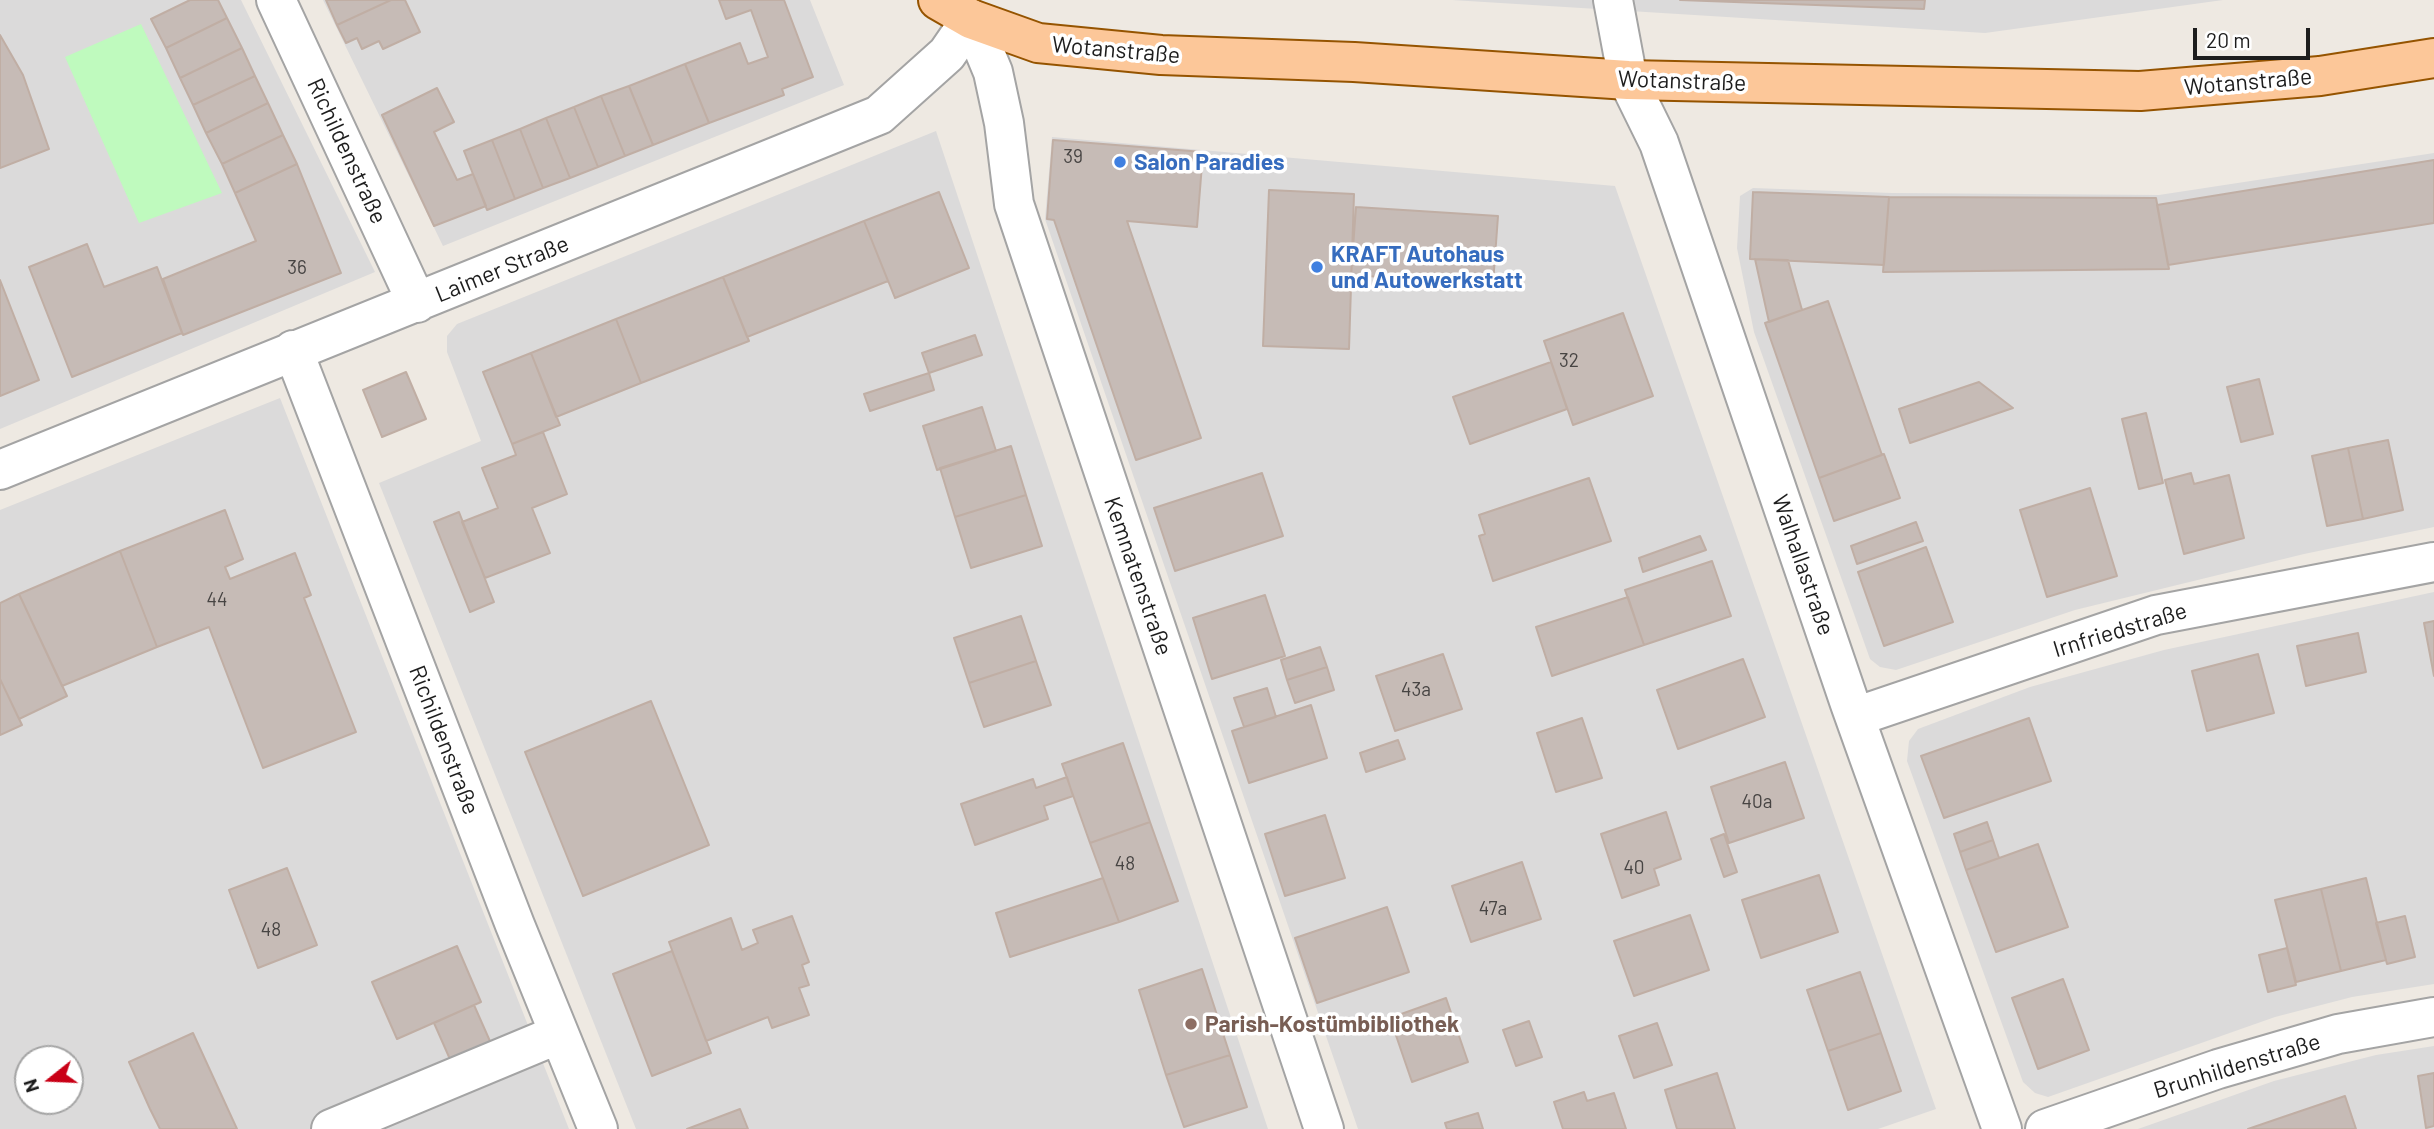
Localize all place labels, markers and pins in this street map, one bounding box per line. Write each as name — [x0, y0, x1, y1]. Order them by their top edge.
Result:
place label: Salon Paradies — [1134, 148, 1285, 176]
marker: Salon Paradies — [1112, 154, 1128, 170]
place label: KRAFT Autohaus und Autowerkstatt — [1331, 240, 1523, 294]
marker: KRAFT Autohaus und Autowerkstatt — [1309, 259, 1325, 275]
place label: Parish-Kostümbibliothek — [1205, 1010, 1459, 1038]
marker: Parish-Kostümbibliothek — [1183, 1016, 1199, 1032]

